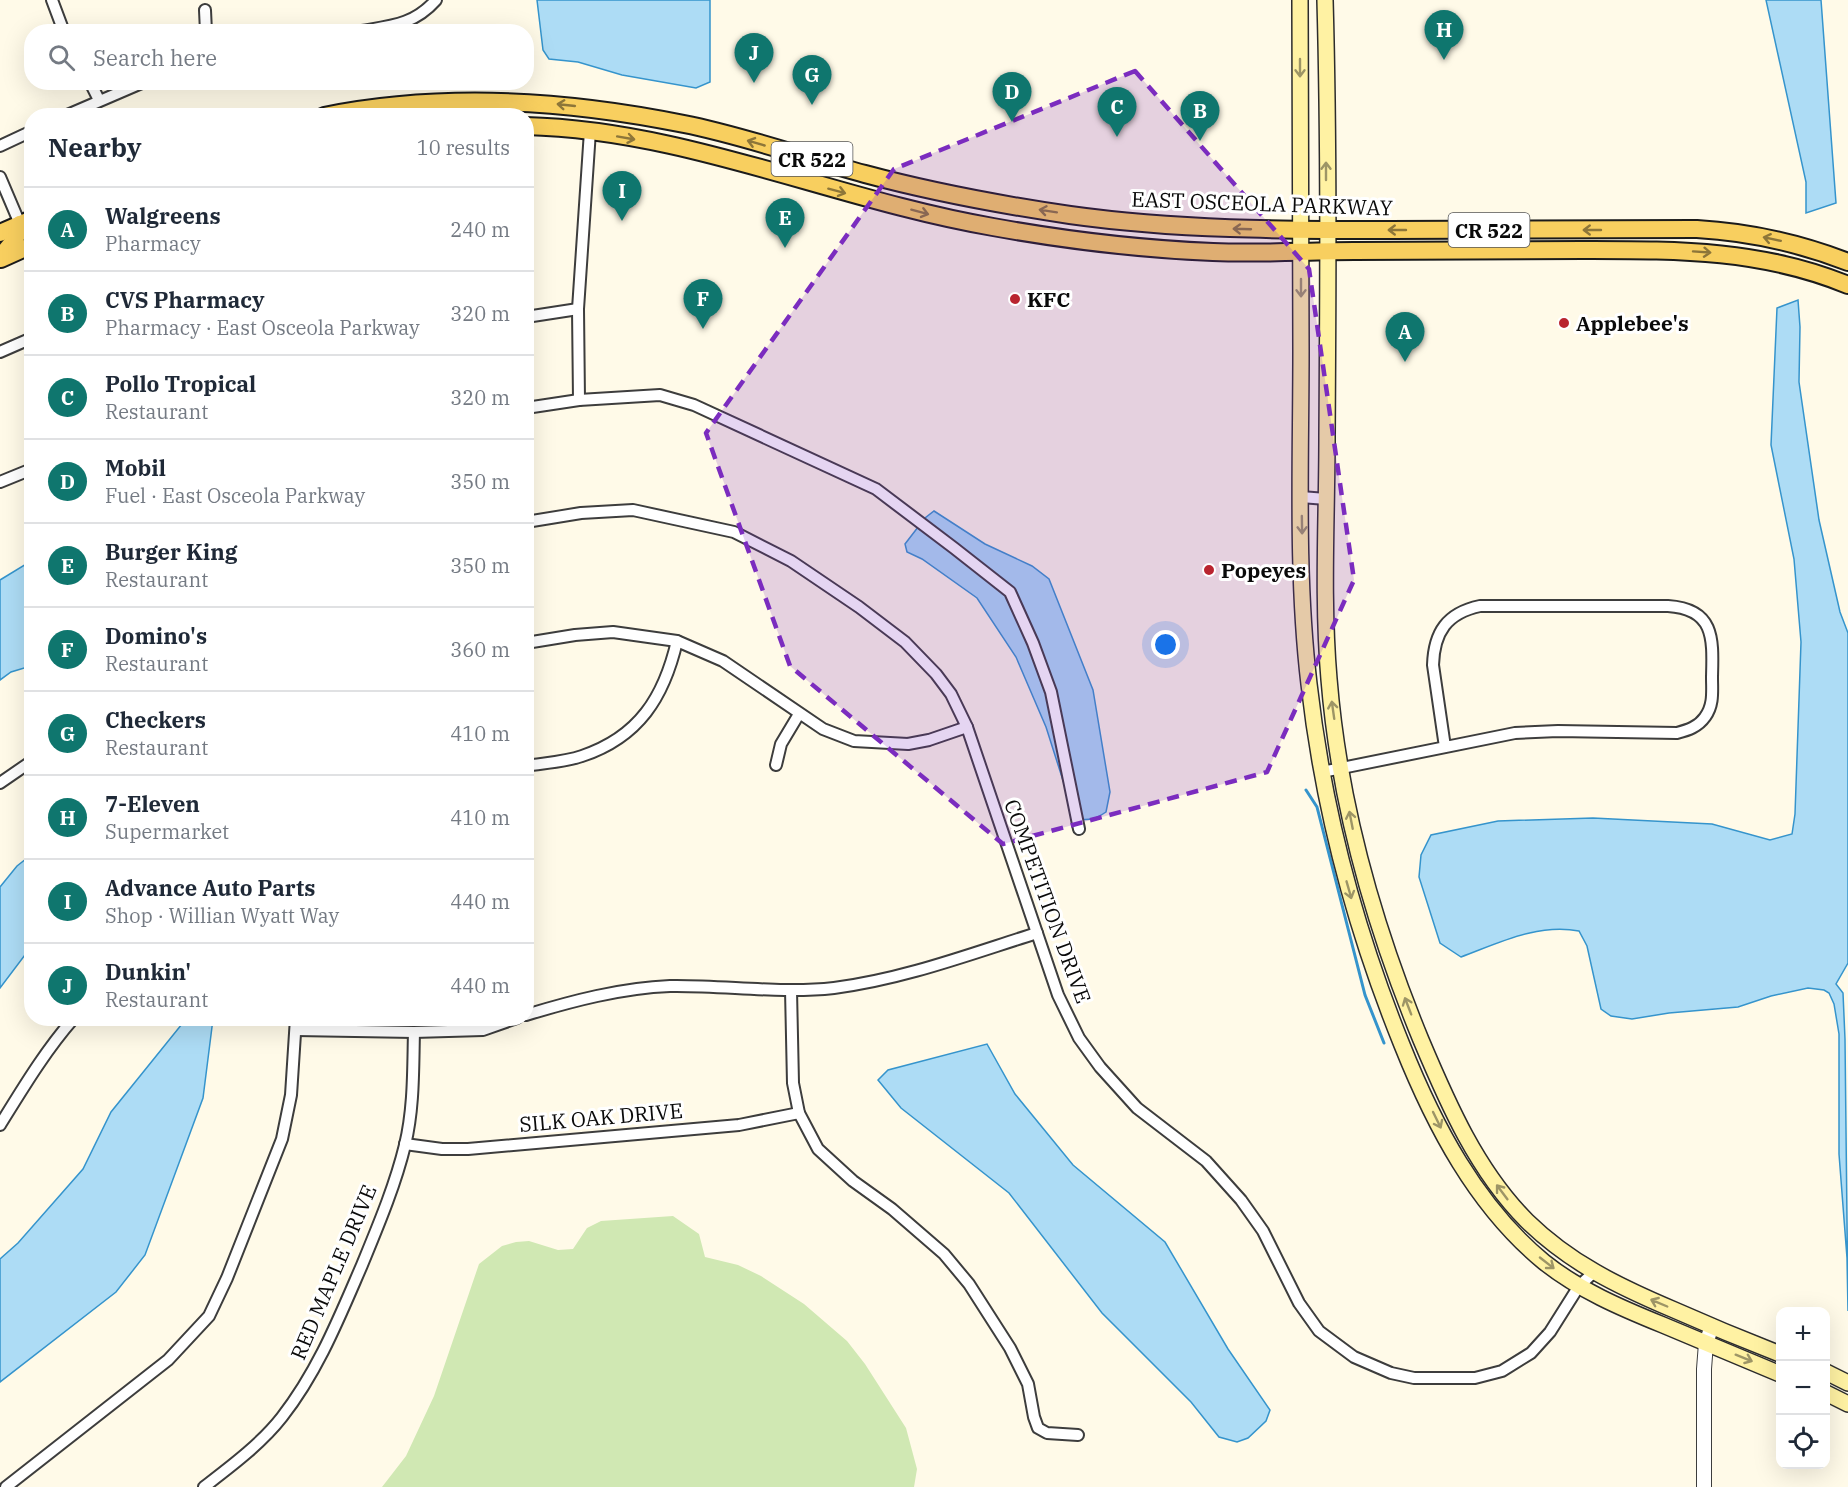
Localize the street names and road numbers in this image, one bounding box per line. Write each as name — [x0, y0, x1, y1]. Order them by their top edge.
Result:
road number: CR 522 — [772, 142, 852, 176]
street label: EAST OSCEOLA PARKWAY — [1131, 184, 1393, 222]
road number: CR 522 — [1448, 213, 1530, 247]
street label: COMPETITION DRIVE — [998, 795, 1098, 1007]
street label: SILK OAK DRIVE — [518, 1096, 684, 1138]
street label: RED MAPLE DRIVE — [283, 1180, 383, 1364]

